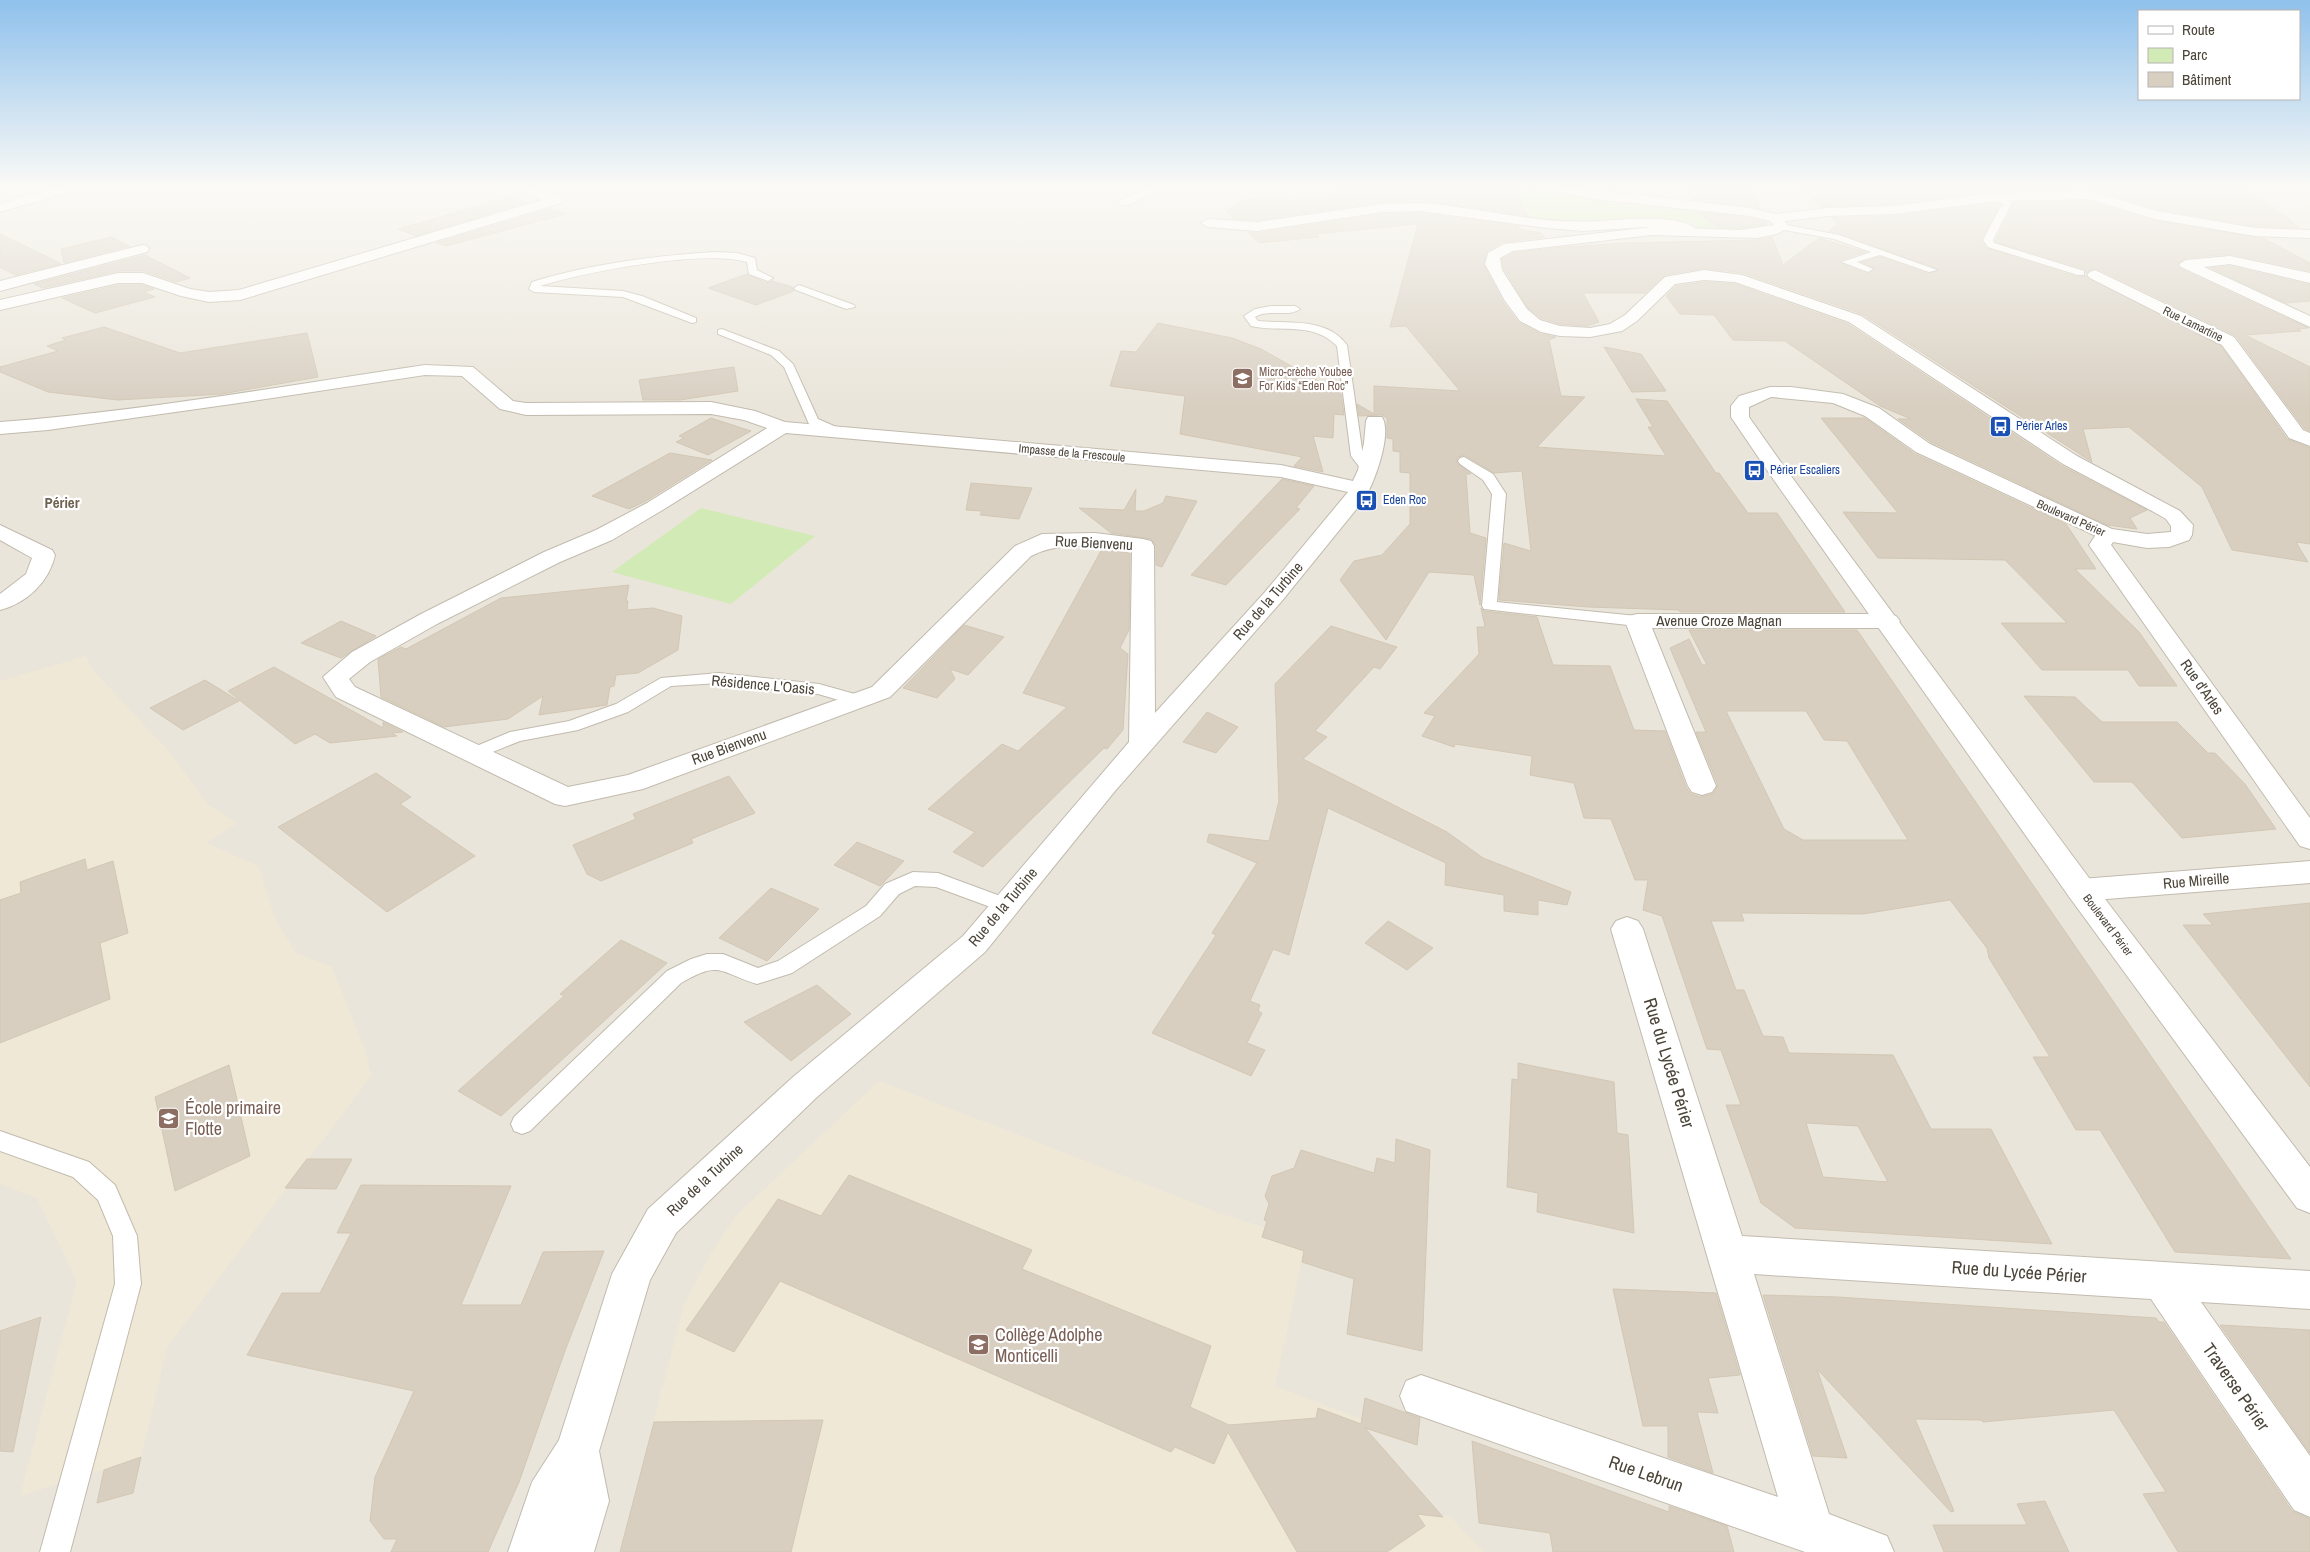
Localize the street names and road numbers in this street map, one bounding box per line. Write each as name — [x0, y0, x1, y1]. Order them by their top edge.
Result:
street label: Rue Lamartine — [2160, 303, 2226, 345]
street label: Impasse de la Frescoule — [1018, 440, 1126, 466]
street label: Boulevard Périer — [2034, 496, 2109, 541]
street label: Rue Bienvenu — [1055, 530, 1134, 555]
street label: Rue de la Turbine — [1228, 557, 1308, 644]
street label: Avenue Croze Magnan — [1655, 610, 1782, 631]
street label: Rue d'Arles — [2176, 655, 2229, 719]
street label: Résidence L'Oasis — [711, 670, 816, 699]
street label: Rue Bienvenu — [689, 723, 769, 770]
street label: Rue de la Turbine — [963, 863, 1042, 951]
street label: Rue Mireille — [2162, 867, 2230, 894]
street label: Boulevard Périer — [2079, 891, 2137, 960]
street label: Rue du Lycée Périer — [1638, 995, 1701, 1131]
street label: Rue de la Turbine — [662, 1139, 747, 1220]
street label: Rue du Lycée Périer — [1951, 1254, 2087, 1289]
street label: Traverse Périer — [2197, 1338, 2276, 1436]
street label: Rue Lebrun — [1606, 1449, 1687, 1498]

